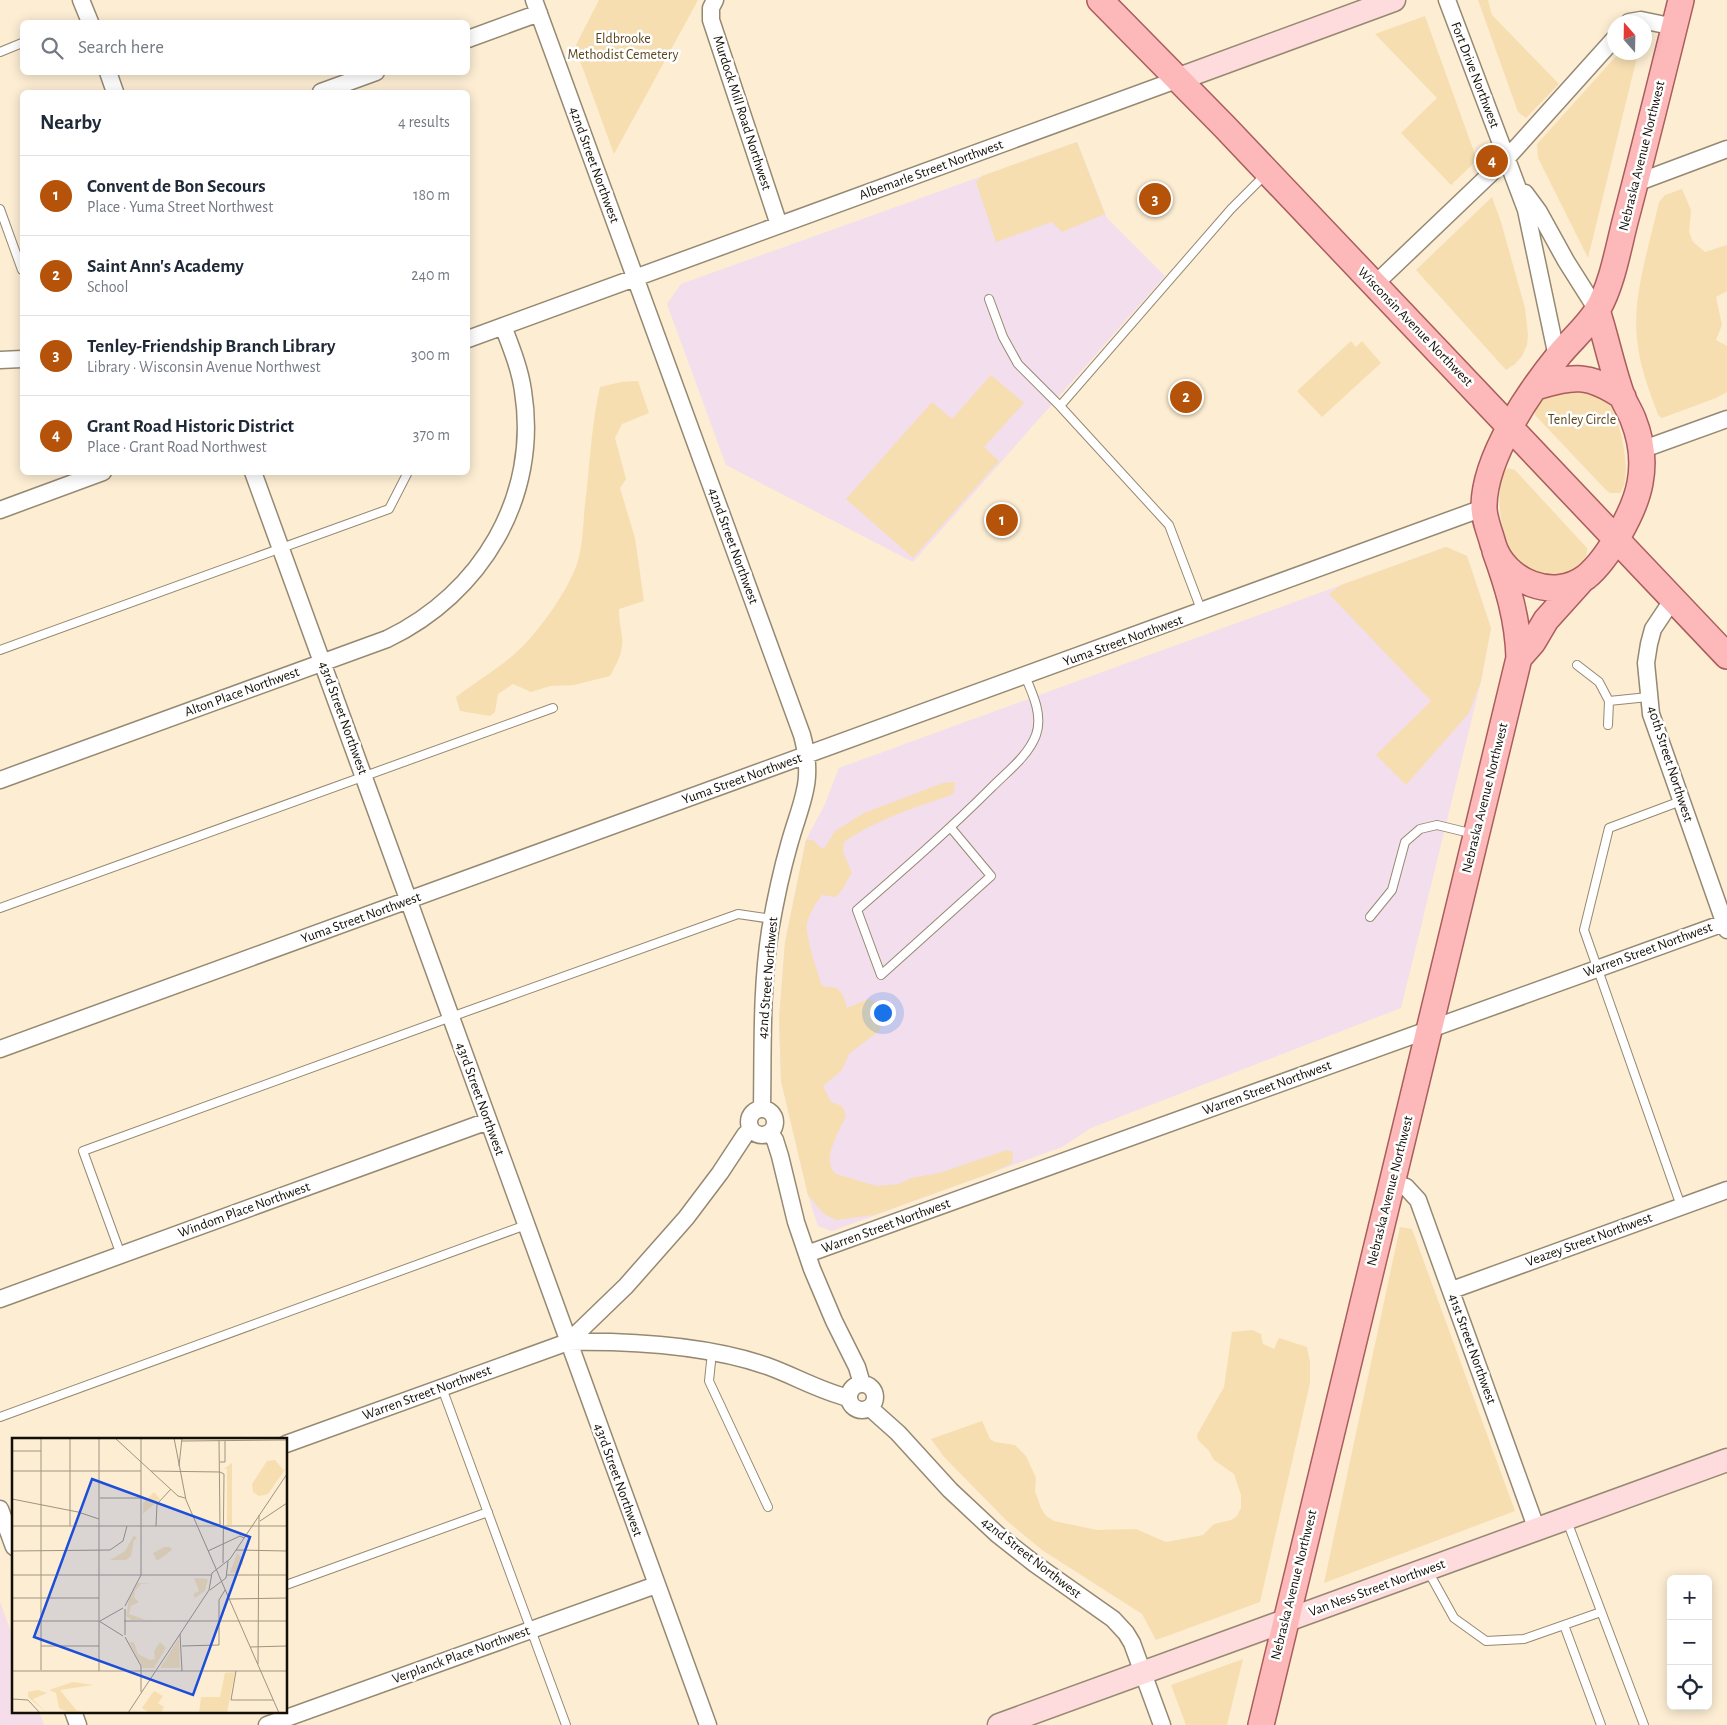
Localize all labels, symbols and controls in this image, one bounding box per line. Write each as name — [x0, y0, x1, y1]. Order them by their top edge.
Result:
north arrow — [1607, 15, 1652, 60]
search box — [20, 20, 470, 75]
street label: Fort Drive Northwest — [1448, 20, 1502, 130]
park label: Eldbrooke Methodist Cemetery — [568, 32, 678, 62]
icon: search — [38, 34, 66, 62]
street label: Murdock Mill Road Northwest — [710, 34, 774, 193]
text: Search here — [78, 38, 164, 57]
street label: Nebraska Avenue Northwest — [1617, 79, 1668, 232]
street label: 42nd Street Northwest — [566, 105, 622, 225]
text: Nearby — [40, 112, 101, 133]
text: 4 results — [398, 114, 450, 130]
street label: Albemarle Street Northwest — [857, 137, 1005, 203]
pin: 4 — [1476, 142, 1508, 180]
text: Convent de Bon Secours — [87, 177, 266, 196]
pin: 3 — [1139, 180, 1171, 218]
text: 1 — [53, 187, 59, 203]
text: 180 m — [413, 187, 450, 203]
text: Place · Yuma Street Northwest — [87, 199, 273, 215]
text: Saint Ann's Academy — [87, 257, 244, 276]
street label: Wisconsin Avenue Northwest — [1355, 265, 1476, 389]
text: 2 — [52, 267, 60, 283]
text: 240 m — [411, 267, 450, 283]
text: School — [87, 279, 128, 295]
text: Tenley-Friendship Branch Library — [87, 337, 336, 356]
text: 3 — [53, 347, 59, 363]
text: 300 m — [411, 347, 450, 363]
text: Library · Wisconsin Avenue Northwest — [87, 359, 321, 375]
pin: 2 — [1170, 378, 1202, 416]
park label: Tenley Circle — [1548, 413, 1616, 427]
text: Grant Road Historic District — [87, 417, 294, 436]
text: 4 — [52, 427, 60, 443]
text: 370 m — [413, 427, 450, 443]
text: Place · Grant Road Northwest — [87, 439, 267, 455]
street label: 42nd Street Northwest — [705, 486, 761, 606]
pin: 1 — [986, 501, 1018, 539]
street label: Yuma Street Northwest — [1061, 613, 1185, 669]
street label: 43rd Street Northwest — [316, 660, 370, 777]
street label: Alton Place Northwest — [183, 665, 302, 719]
street label: 40th Street Northwest — [1645, 704, 1695, 824]
street label: Nebraska Avenue Northwest — [1460, 721, 1511, 874]
street label: Yuma Street Northwest — [680, 751, 804, 807]
street label: Yuma Street Northwest — [299, 890, 423, 946]
street label: 42nd Street Northwest — [756, 916, 780, 1040]
street label: Warren Street Northwest — [1582, 920, 1715, 980]
your location — [870, 1000, 896, 1026]
street label: 43rd Street Northwest — [453, 1041, 507, 1158]
street label: Warren Street Northwest — [1201, 1058, 1334, 1118]
street label: Nebraska Avenue Northwest — [1365, 1114, 1416, 1267]
street label: Windom Place Northwest — [176, 1179, 312, 1240]
street label: Warren Street Northwest — [820, 1196, 953, 1256]
street label: Veazey Street Northwest — [1524, 1210, 1654, 1269]
street label: 41st Street Northwest — [1446, 1292, 1499, 1406]
street label: Warren Street Northwest — [361, 1363, 494, 1423]
street label: 43rd Street Northwest — [591, 1422, 645, 1539]
inset map — [12, 1438, 288, 1712]
street label: Nebraska Avenue Northwest — [1269, 1508, 1320, 1661]
street label: 42nd Street Northwest — [978, 1515, 1084, 1602]
street label: Van Ness Street Northwest — [1307, 1557, 1448, 1619]
map controls — [1667, 1575, 1712, 1710]
button: + — [1667, 1575, 1712, 1620]
button: − — [1667, 1620, 1712, 1665]
street label: Verplanck Place Northwest — [390, 1623, 532, 1686]
button: locate — [1667, 1665, 1712, 1710]

